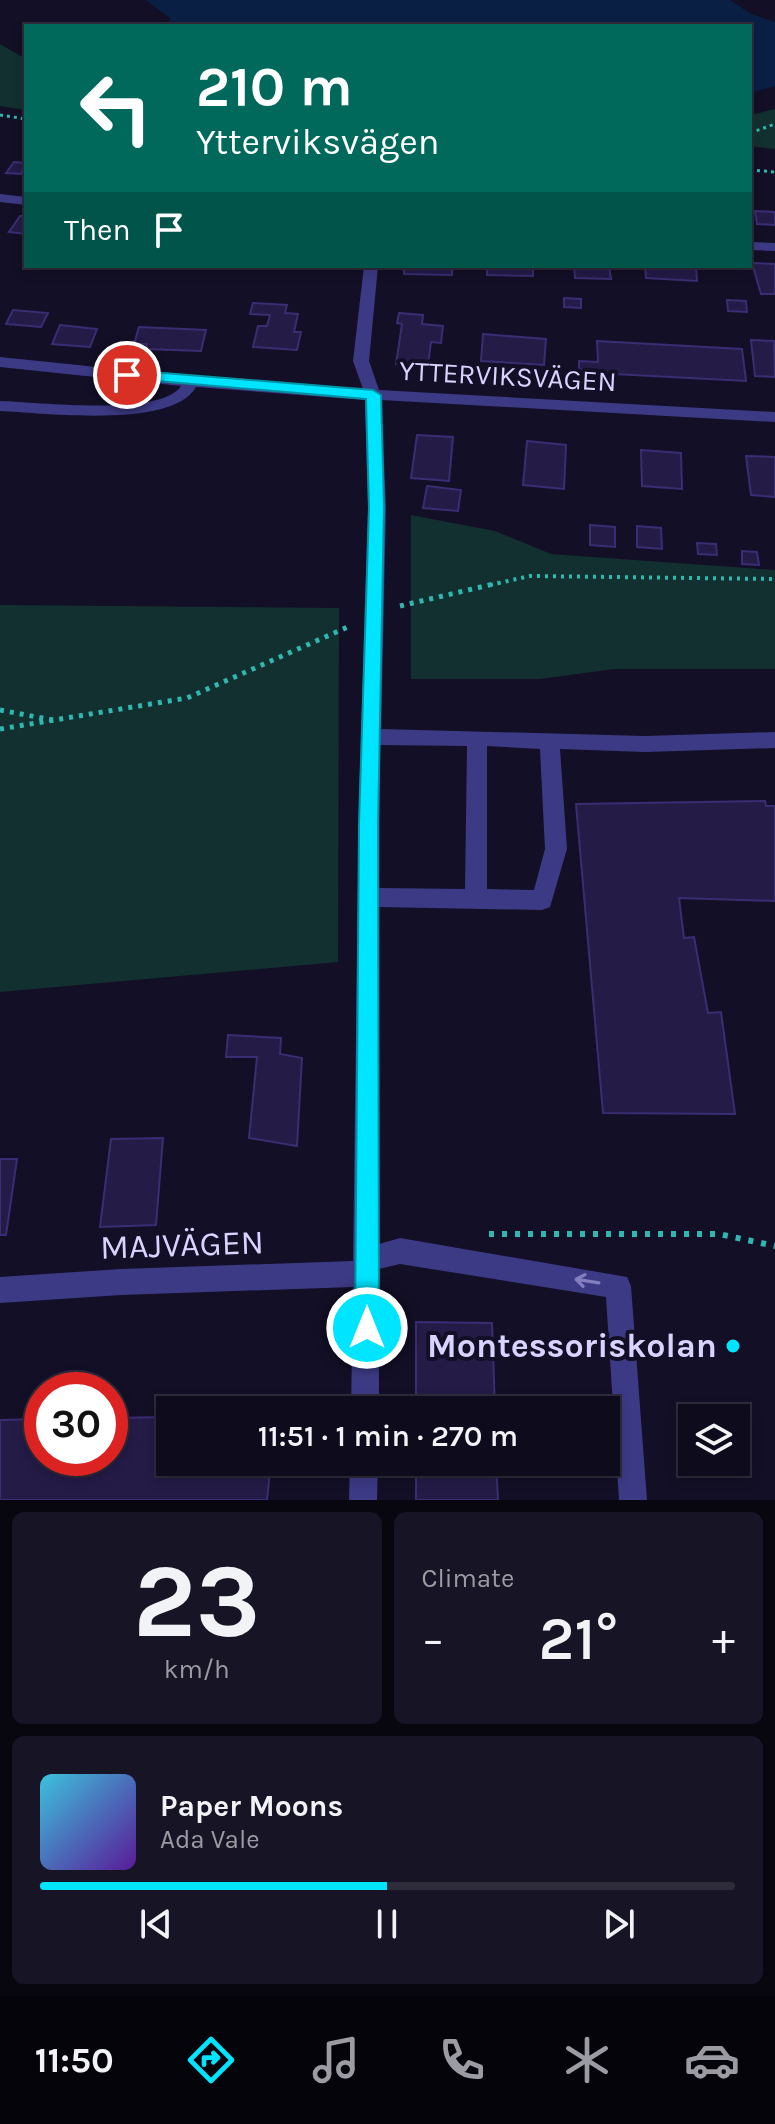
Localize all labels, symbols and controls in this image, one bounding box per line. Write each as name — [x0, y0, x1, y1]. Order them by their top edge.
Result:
text: 210 m — [196, 54, 353, 119]
icon: left — [64, 56, 168, 160]
text: Ytterviksvägen — [196, 121, 440, 163]
icon: arrive — [147, 208, 191, 252]
text: Then — [64, 212, 131, 248]
pin — [93, 341, 161, 409]
icon: arrive — [105, 353, 149, 397]
street label: YTTERVIKSVÄGEN — [398, 354, 618, 398]
street label: MAJVÄGEN — [99, 1222, 265, 1268]
one-way arrow — [575, 1273, 600, 1288]
position arrow — [325, 1286, 409, 1370]
place label: Montessoriskolan — [427, 1326, 717, 1366]
marker: Montessoriskolan — [724, 1337, 742, 1355]
speed limit sign: 30 — [24, 1372, 128, 1476]
map controls — [678, 1404, 750, 1476]
button: layers — [678, 1404, 750, 1476]
text: 11:51 · 1 min · 270 m — [258, 1418, 518, 1454]
text: 23 — [133, 1541, 261, 1662]
text: Climate — [422, 1563, 514, 1594]
text: 21° — [539, 1604, 618, 1674]
text: − — [422, 1614, 445, 1665]
text: + — [712, 1614, 735, 1665]
text: km/h — [164, 1654, 230, 1685]
text: Paper Moons — [160, 1788, 343, 1824]
text: Ada Vale — [160, 1824, 260, 1855]
icon: previous — [134, 1902, 178, 1946]
icon: pause — [365, 1902, 409, 1946]
icon: next — [597, 1902, 641, 1946]
icon: directions — [183, 2032, 239, 2088]
icon: music — [308, 2032, 364, 2088]
icon: phone — [434, 2032, 490, 2088]
icon: climate — [559, 2032, 615, 2088]
icon: car — [684, 2032, 740, 2088]
text: 11:50 — [35, 2039, 114, 2081]

